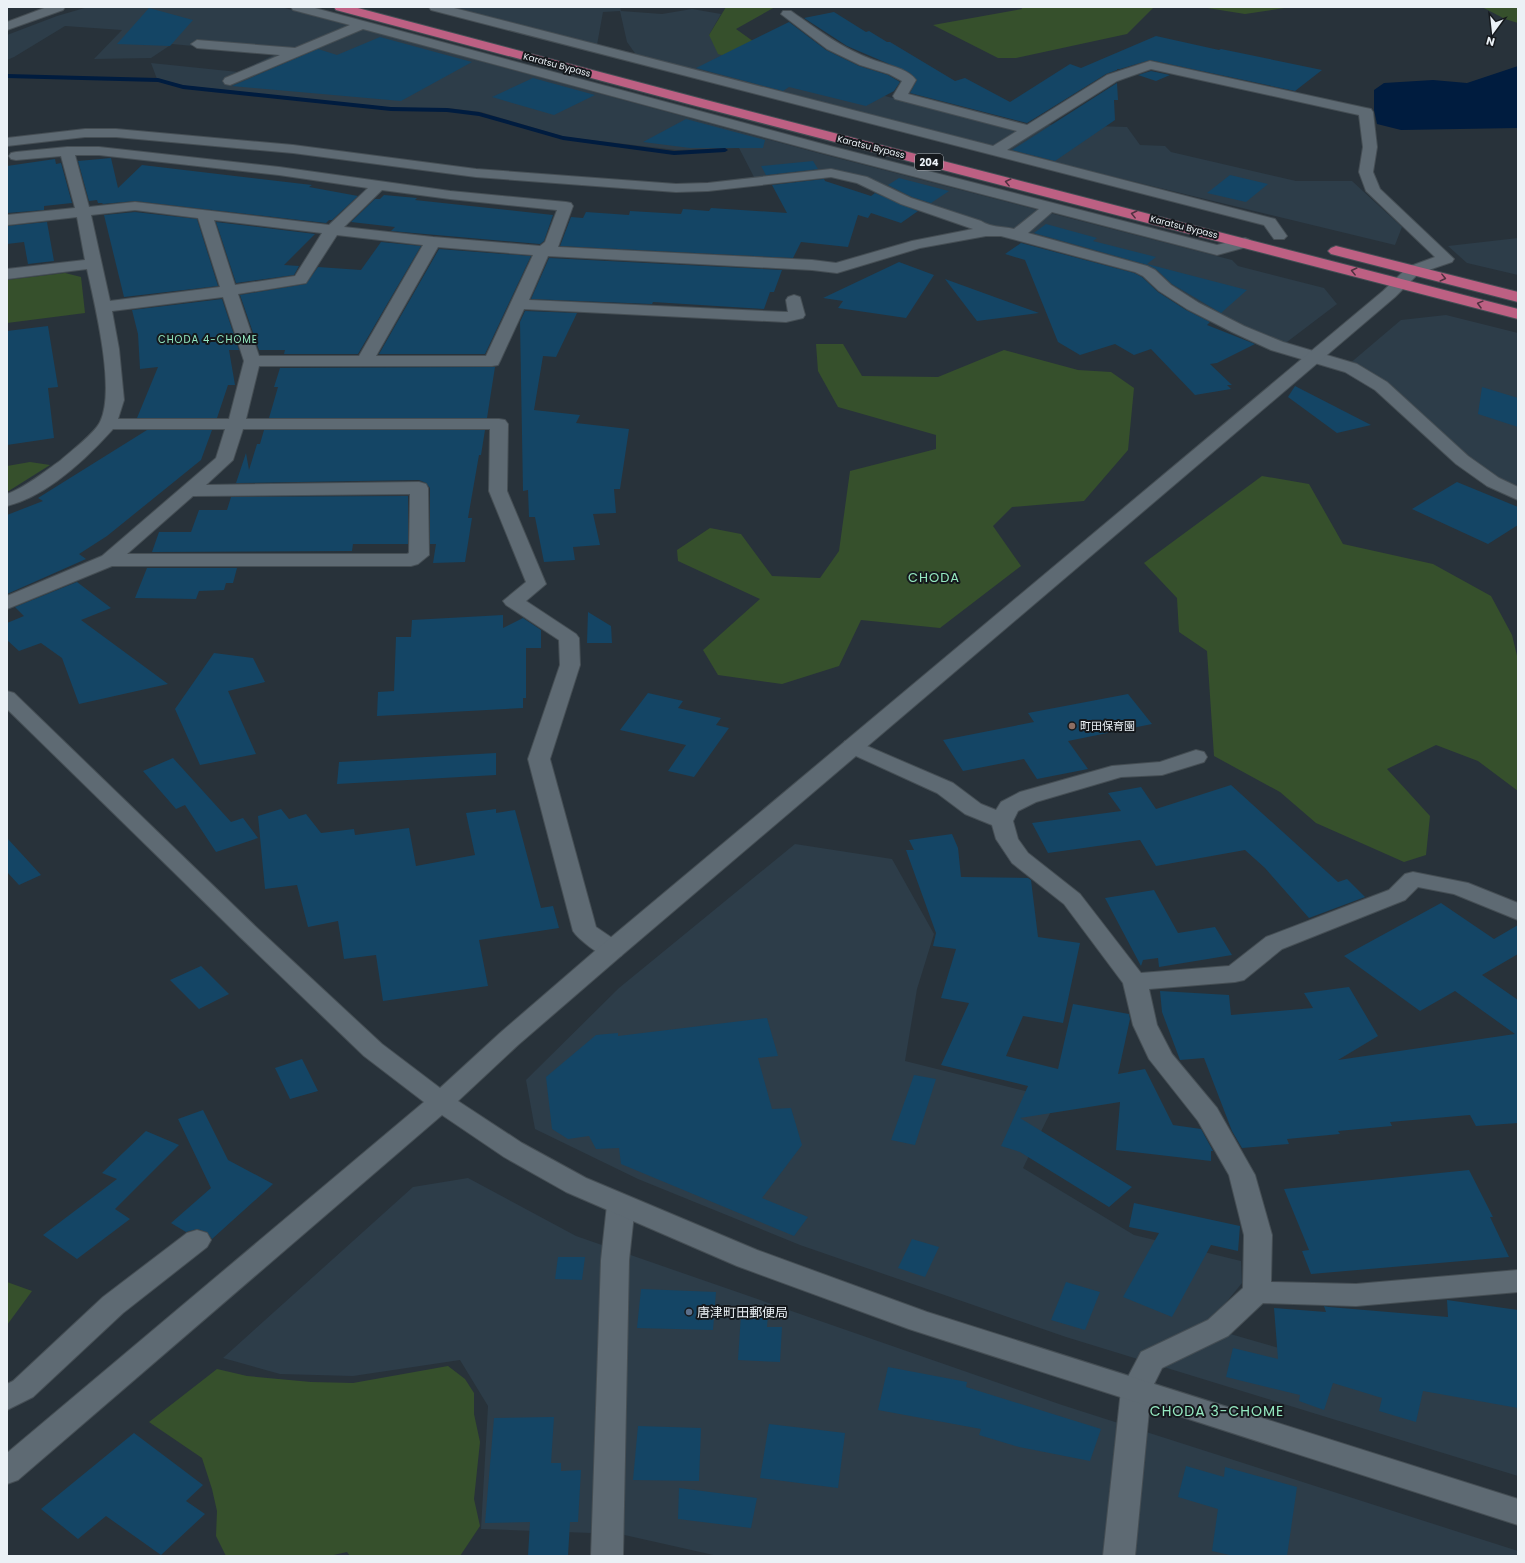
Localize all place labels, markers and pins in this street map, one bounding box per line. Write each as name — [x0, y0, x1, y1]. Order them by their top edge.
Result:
place label: 町田保育園 — [1080, 718, 1135, 734]
marker: 町田保育園 — [1067, 721, 1077, 731]
place label: 唐津町田郵便局 — [697, 1303, 788, 1322]
marker: 唐津町田郵便局 — [684, 1307, 694, 1317]

